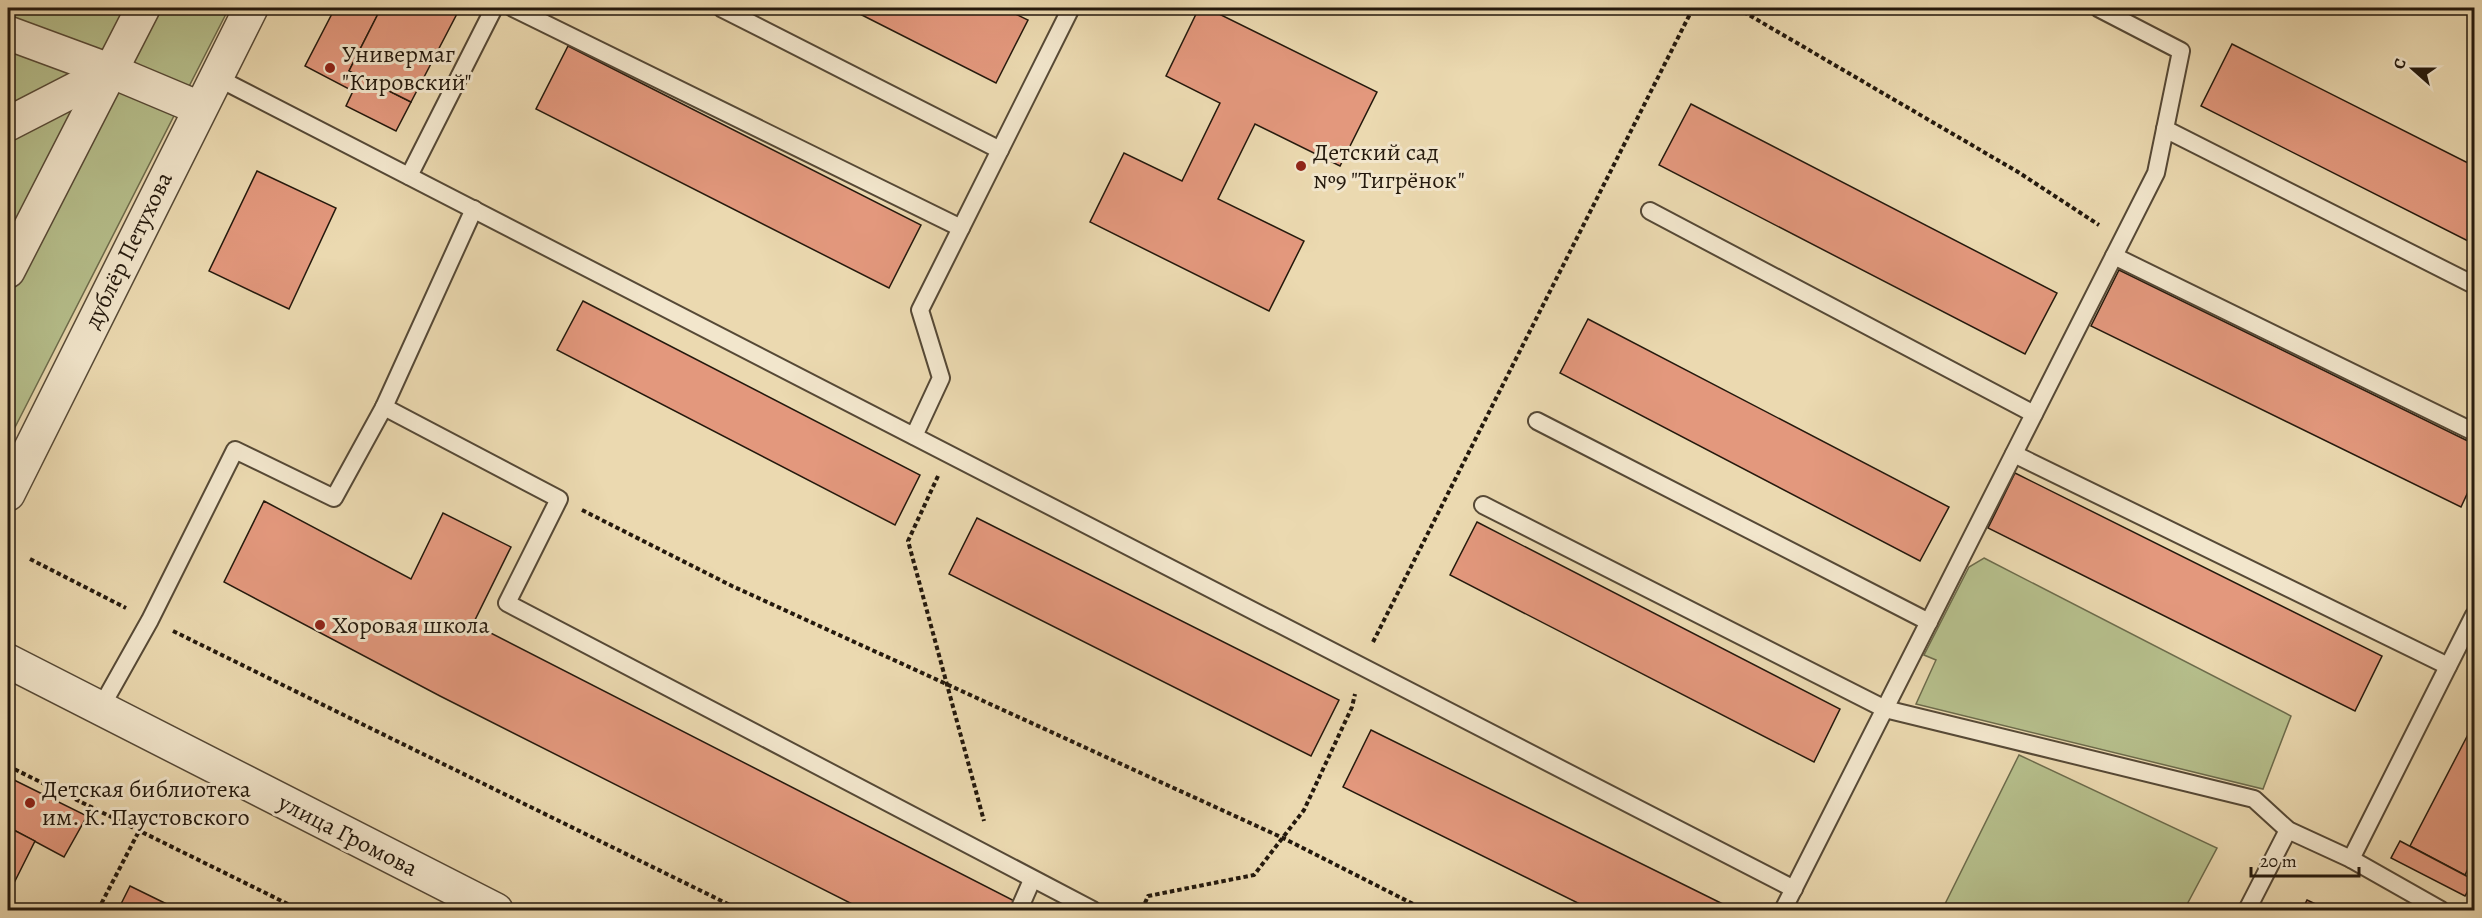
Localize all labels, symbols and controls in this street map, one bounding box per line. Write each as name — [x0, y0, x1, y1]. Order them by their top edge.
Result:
place label: Универмаг "Кировский" — [342, 38, 472, 98]
north arrow — [2383, 39, 2443, 99]
text: С — [2388, 55, 2412, 73]
marker: Универмаг "Кировский" — [323, 61, 337, 75]
place label: Детский сад №9 "Тигрёнок" — [1313, 136, 1465, 196]
marker: Детский сад №9 "Тигрёнок" — [1294, 159, 1308, 173]
street label: дублёр Петухова — [76, 166, 180, 335]
place label: Хоровая школа — [332, 609, 490, 641]
marker: Хоровая школа — [313, 618, 327, 632]
place label: Детская библиотека им. К. Паустовского — [42, 773, 251, 833]
street label: улица Громова — [272, 786, 423, 884]
marker: Детская библиотека им. К. Паустовского — [23, 796, 37, 810]
scale bar — [2251, 840, 2359, 878]
text: 20 m — [2260, 849, 2297, 873]

